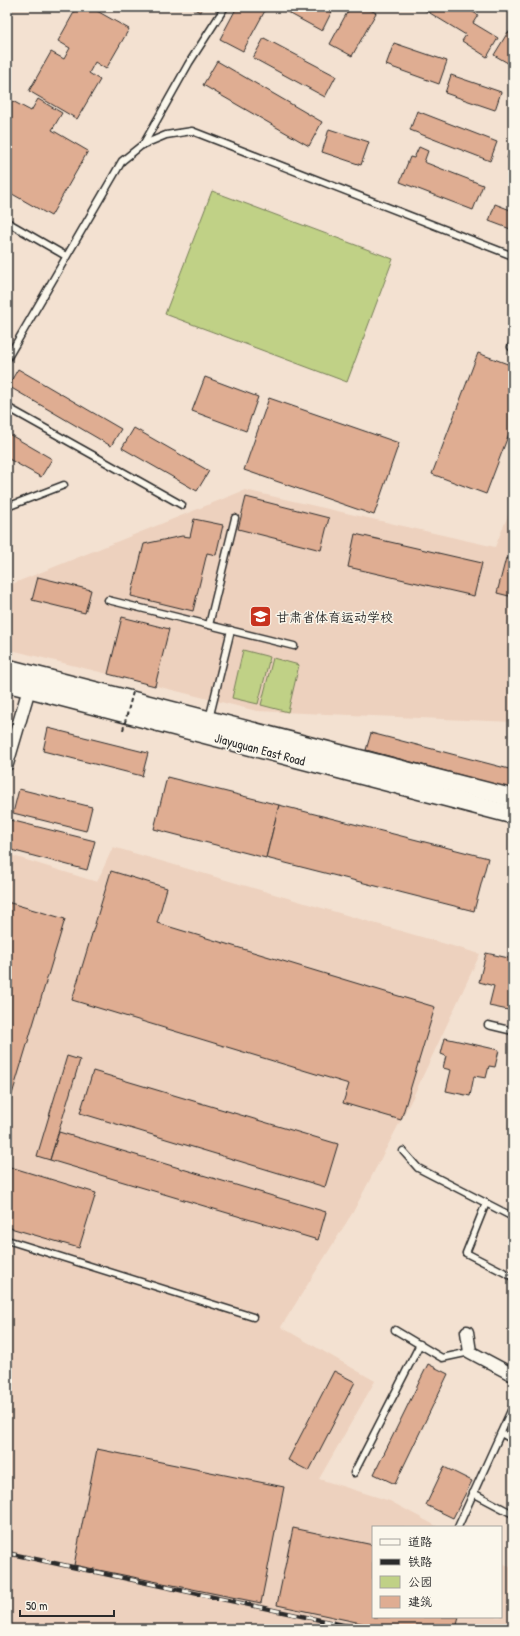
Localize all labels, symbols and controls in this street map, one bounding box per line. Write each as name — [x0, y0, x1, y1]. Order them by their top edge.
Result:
school or university icon: 甘肃省体育运动学校 — [247, 604, 273, 630]
place label: 甘肃省体育运动学校 — [276, 608, 393, 626]
street label: Jiayuguan East Road — [213, 728, 307, 770]
legend — [372, 1526, 502, 1618]
text: 道路 — [408, 1533, 432, 1550]
text: 铁路 — [408, 1553, 432, 1570]
text: 公园 — [408, 1573, 432, 1590]
scale bar — [20, 1592, 114, 1618]
text: 建筑 — [408, 1593, 432, 1610]
text: 50 m — [26, 1597, 47, 1614]

